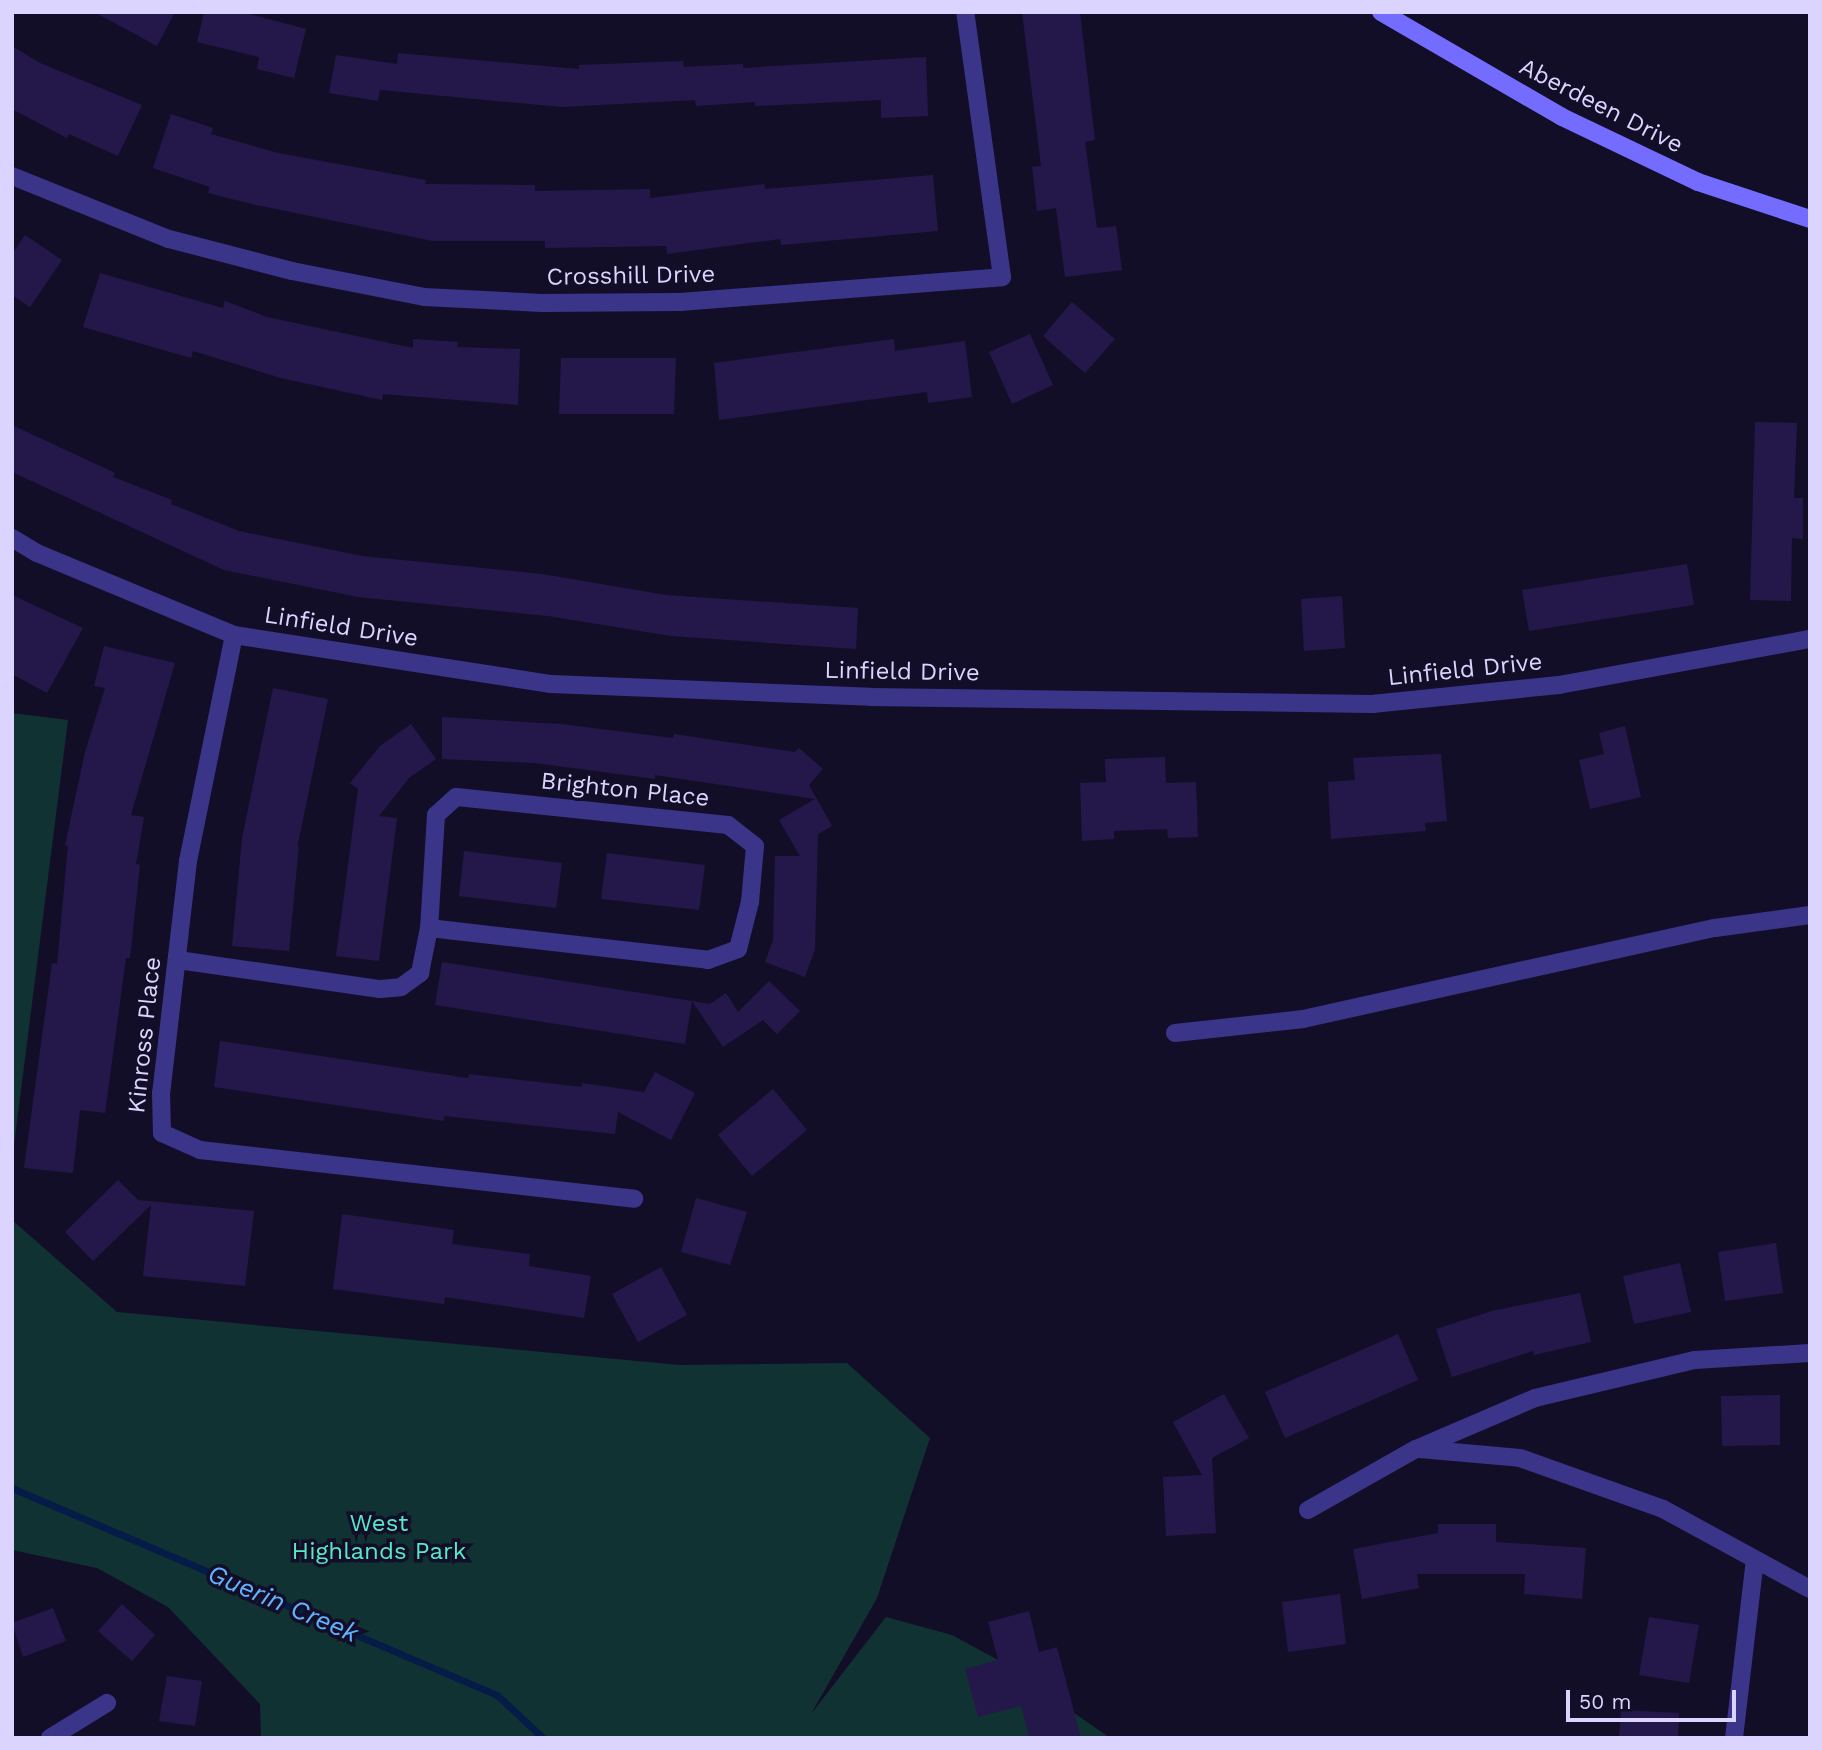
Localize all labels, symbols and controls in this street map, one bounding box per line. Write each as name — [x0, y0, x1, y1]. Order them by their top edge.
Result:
street label: Aberdeen Drive — [1514, 52, 1688, 160]
street label: Crosshill Drive — [546, 260, 716, 292]
street label: Linfield Drive — [262, 601, 420, 653]
street label: Linfield Drive — [1386, 648, 1544, 692]
street label: Linfield Drive — [824, 656, 980, 688]
street label: Brighton Place — [539, 767, 711, 813]
street label: Kinross Place — [122, 955, 168, 1115]
park label: West Highlands Park — [292, 1510, 466, 1566]
water label: Guerin Creek — [203, 1558, 363, 1650]
scale bar — [1570, 1676, 1740, 1720]
text: 50 m — [1579, 1689, 1631, 1714]

